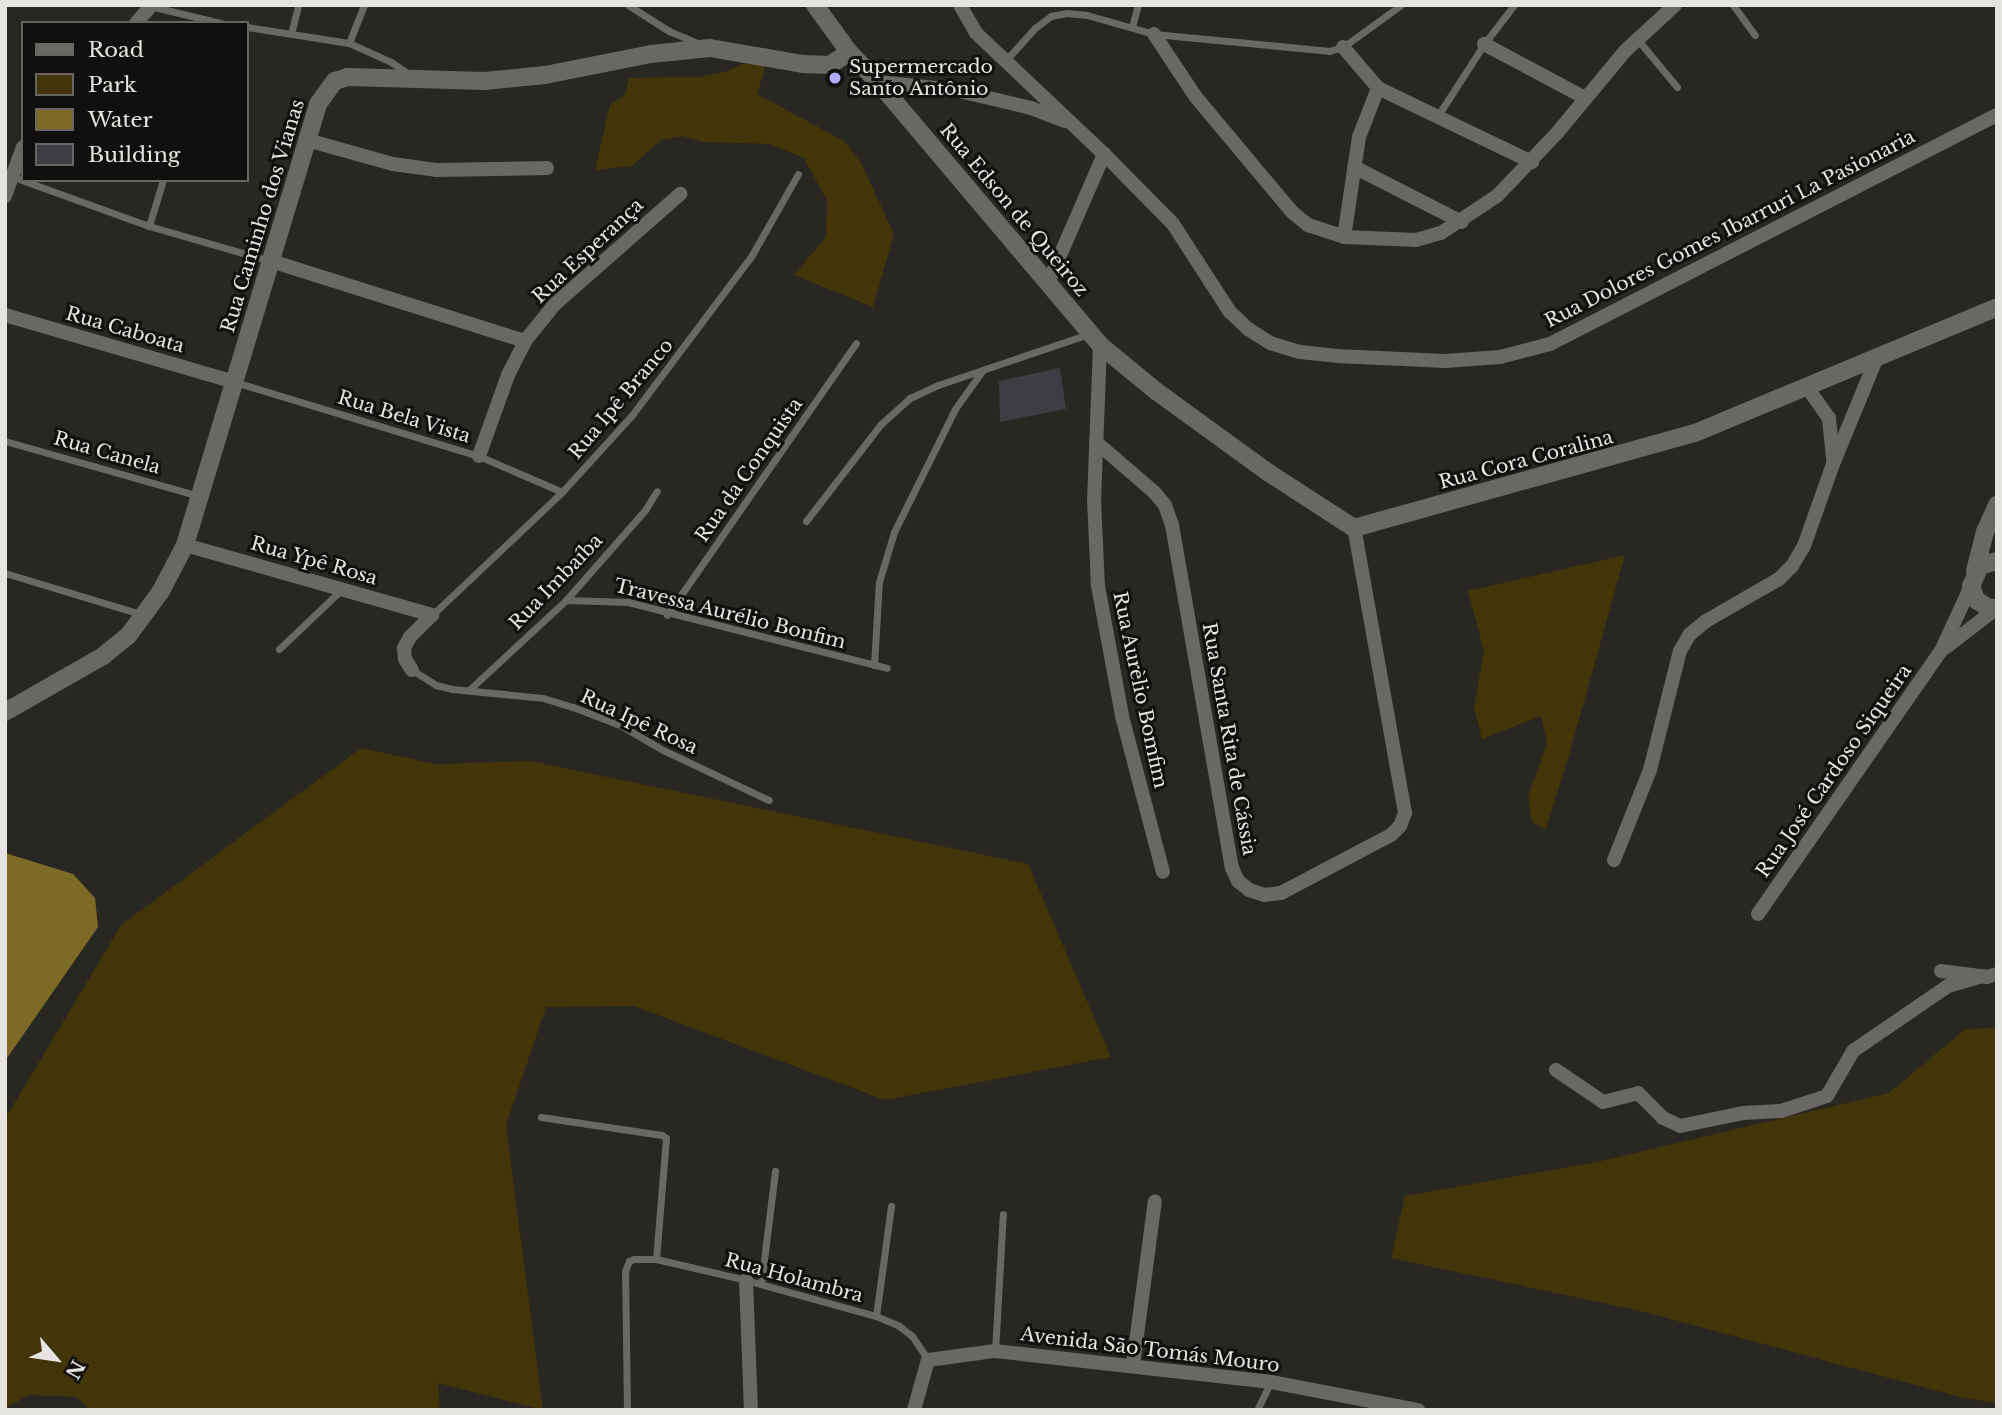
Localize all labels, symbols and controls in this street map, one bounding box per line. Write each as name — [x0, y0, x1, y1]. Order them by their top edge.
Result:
legend — [21, 21, 248, 182]
text: Road — [88, 37, 144, 63]
place label: Supermercado Santo Antônio — [849, 56, 993, 100]
marker: Supermercado Santo Antônio — [827, 70, 843, 86]
text: Park — [88, 72, 137, 98]
street label: Rua Caminho dos Vianas — [216, 96, 310, 336]
text: Water — [88, 107, 152, 133]
street label: Rua Edson de Queiroz — [935, 119, 1093, 301]
street label: Rua Dolores Gomes Ibarruri La Pasionaria — [1541, 125, 1919, 333]
text: Building — [88, 142, 180, 168]
street label: Rua Esperança — [528, 194, 648, 308]
street label: Rua Caboata — [63, 302, 187, 358]
street label: Rua Ipê Branco — [564, 334, 678, 464]
street label: Rua Bela Vista — [334, 386, 474, 448]
street label: Rua da Conquista — [691, 393, 807, 547]
street label: Rua Cora Coralina — [1436, 426, 1616, 494]
street label: Rua Canela — [51, 427, 163, 479]
street label: Rua Imbaíba — [505, 529, 607, 635]
street label: Rua Ypê Rosa — [247, 532, 381, 590]
street label: Travessa Aurélio Bonfim — [611, 574, 849, 654]
street label: Rua Aurèlio Bomfim — [1108, 589, 1172, 791]
street label: Rua Santa Rita de Cássia — [1197, 621, 1261, 857]
street label: Rua José Cardoso Siqueira — [1751, 660, 1917, 882]
street label: Rua Ipê Rosa — [577, 685, 701, 759]
street label: Rua Holambra — [722, 1249, 866, 1307]
street label: Avenida São Tomás Mouro — [1019, 1323, 1281, 1377]
north arrow — [21, 1324, 91, 1394]
text: N — [60, 1356, 89, 1383]

